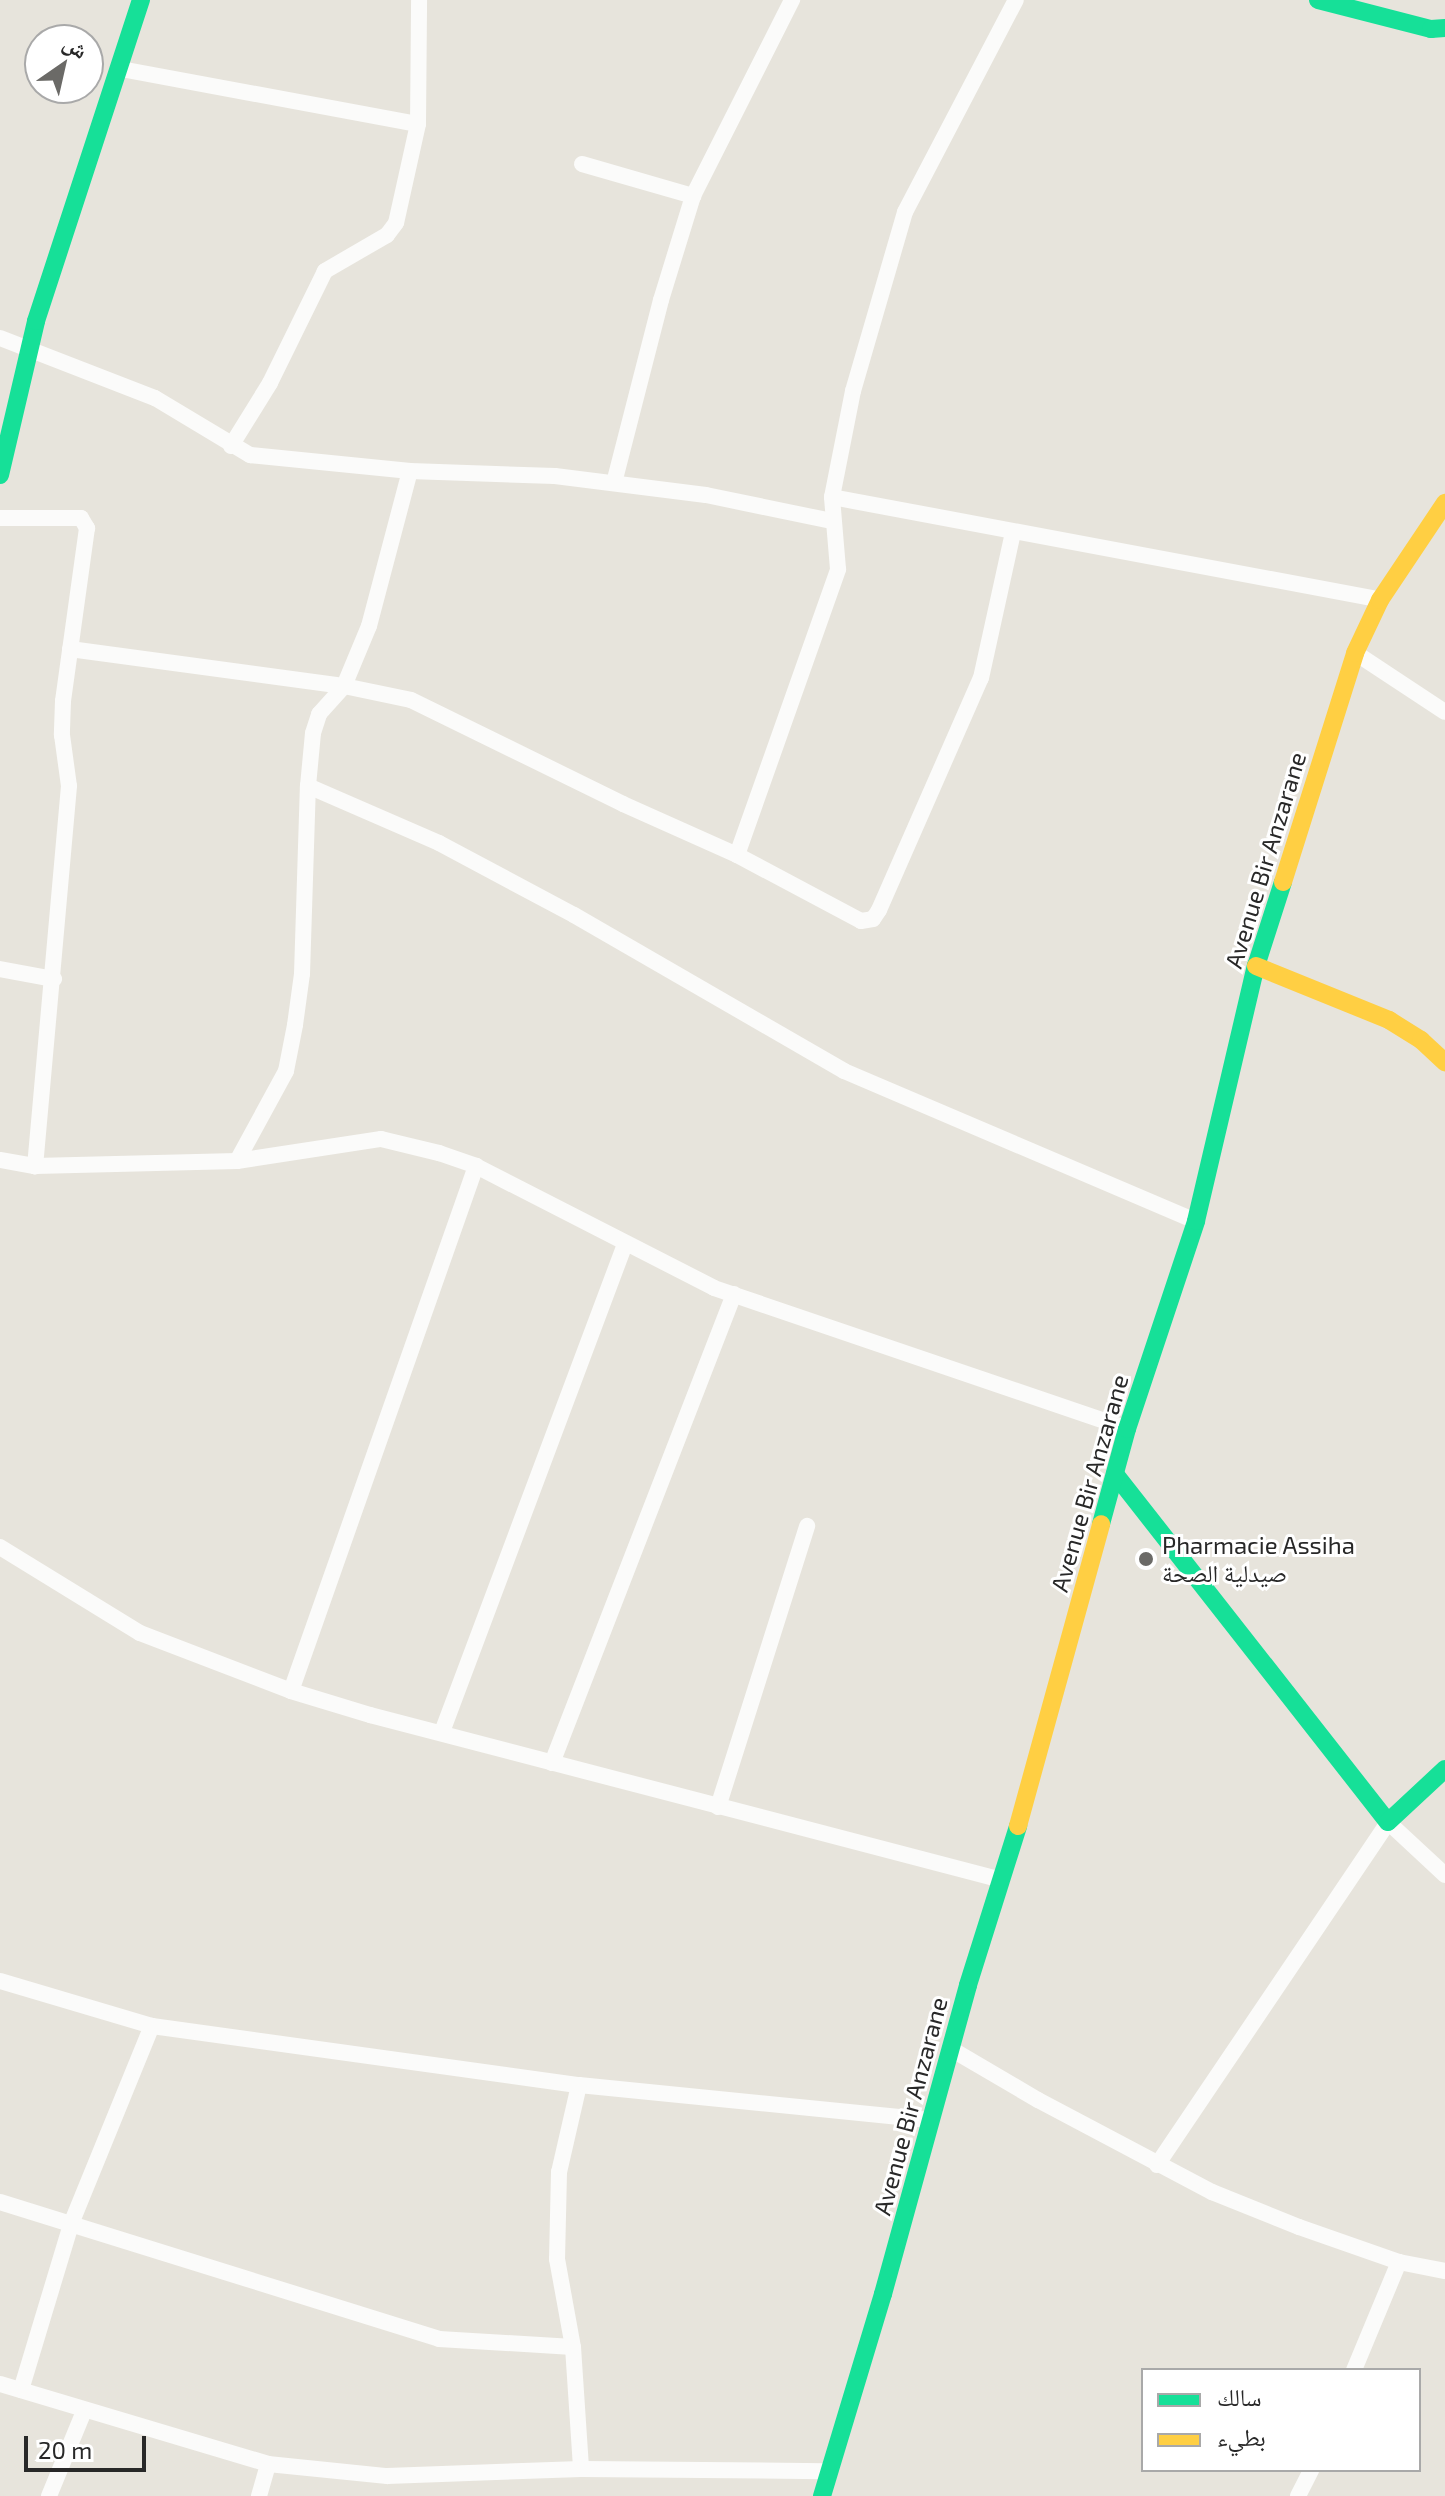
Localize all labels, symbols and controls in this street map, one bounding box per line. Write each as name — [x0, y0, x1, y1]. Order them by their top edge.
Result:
north arrow — [24, 24, 104, 104]
text: ش — [59, 28, 93, 63]
street label: Avenue Bir Anzarane — [1218, 748, 1312, 972]
street label: Avenue Bir Anzarane — [1044, 1371, 1134, 1595]
place label: Pharmacie Assiha صيدلية الصحة — [1162, 1531, 1355, 1587]
marker: Pharmacie Assiha صيدلية الصحة — [1137, 1550, 1155, 1568]
street label: Avenue Bir Anzarane — [867, 1993, 953, 2219]
legend — [1141, 2368, 1421, 2472]
text: سالك — [1217, 2382, 1262, 2411]
scale bar — [28, 2420, 150, 2470]
text: بطيء — [1217, 2422, 1266, 2451]
text: 20 m — [38, 2435, 92, 2464]

